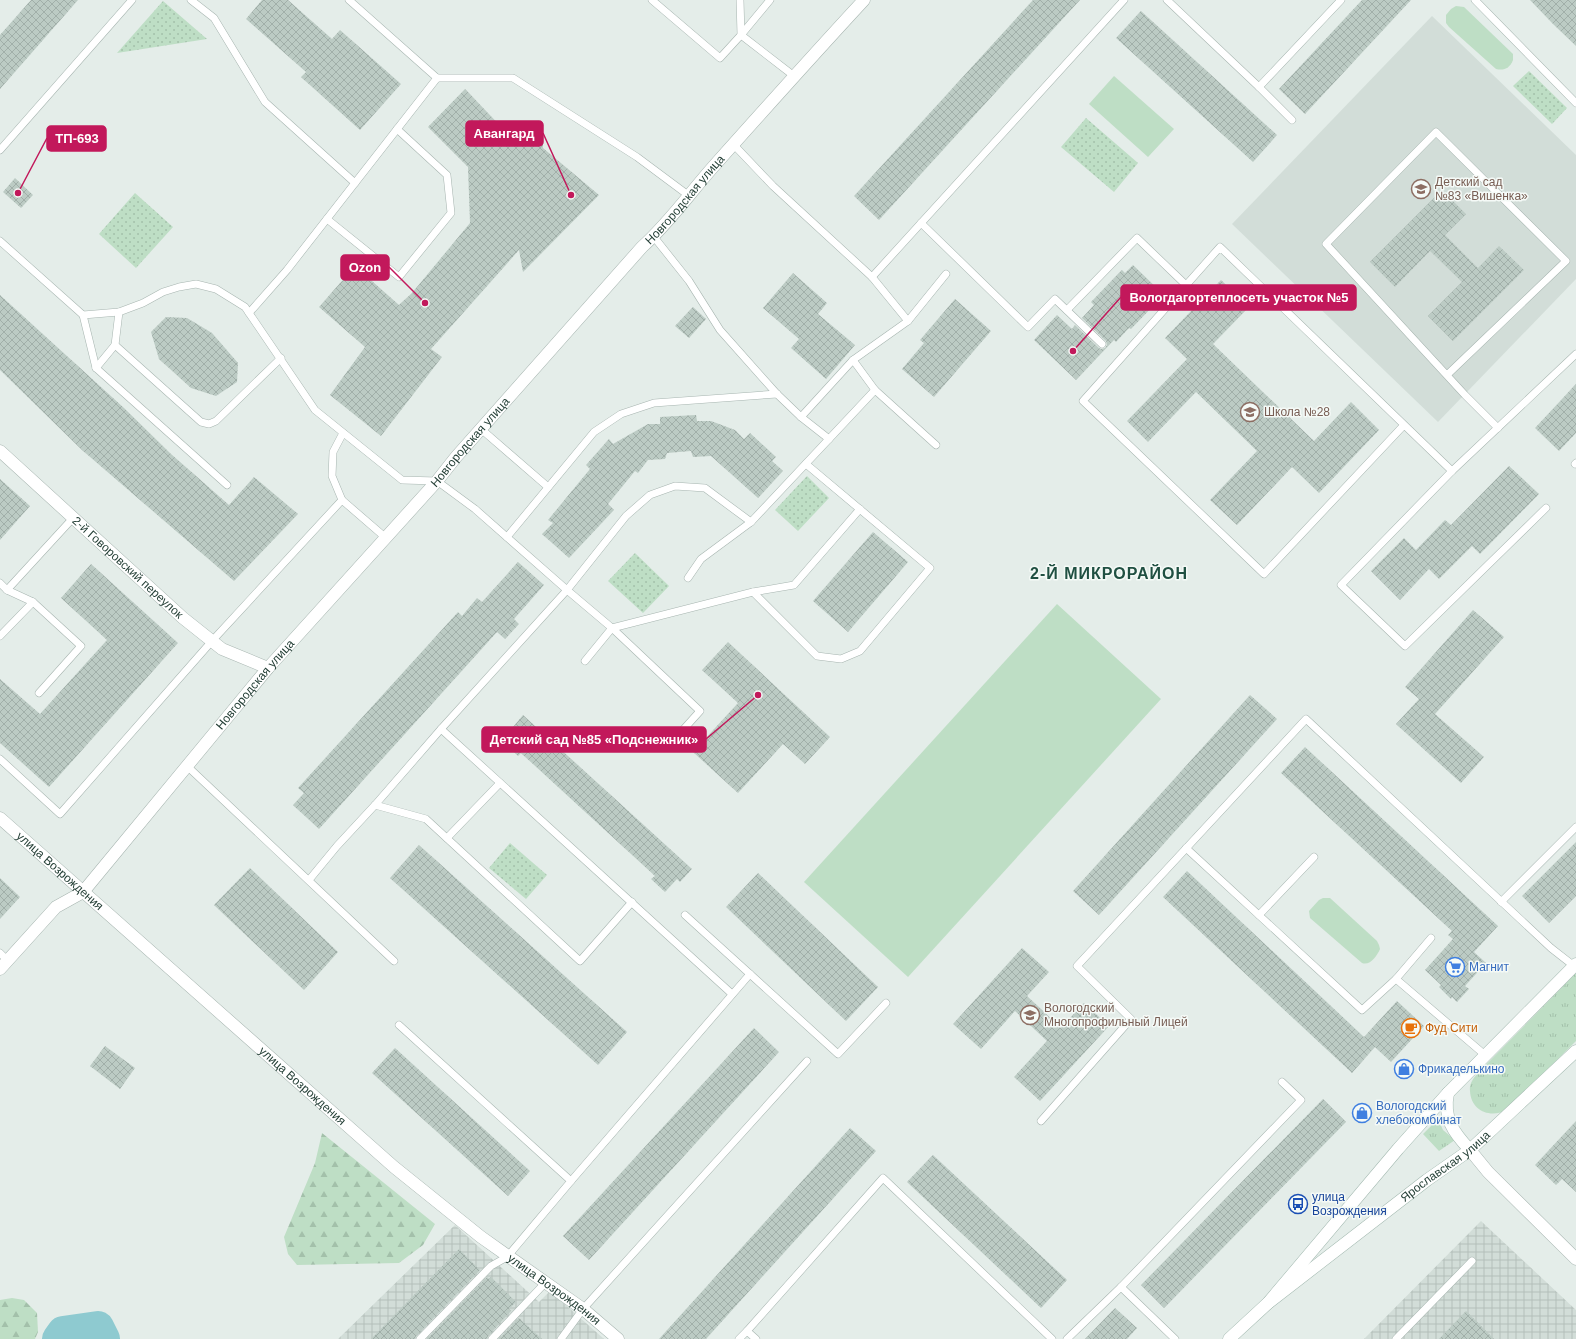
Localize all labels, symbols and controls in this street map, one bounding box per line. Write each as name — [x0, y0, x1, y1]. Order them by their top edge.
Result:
callout: Авангард — [466, 121, 543, 146]
callout: ТП-693 — [47, 126, 106, 151]
text: Авангард — [474, 126, 535, 141]
text: ТП-693 — [55, 131, 99, 146]
street label: Новгородская улица — [642, 152, 728, 247]
place label: Детский сад №83 «Вишенка» — [1435, 175, 1528, 203]
school or university icon: Детский сад №83 «Вишенка» — [1410, 178, 1432, 200]
callout: Ozon — [341, 255, 389, 280]
text: Ozon — [349, 260, 381, 275]
callout: Вологдагортеплосеть участок №5 — [1121, 285, 1356, 310]
text: Вологдагортеплосеть участок №5 — [1129, 290, 1349, 305]
street label: Новгородская улица — [428, 394, 513, 490]
school or university icon: Школа №28 — [1239, 401, 1261, 423]
place label: Школа №28 — [1264, 405, 1330, 419]
street label: 2-й Говоровский переулок — [70, 514, 187, 622]
district label: 2-Й МИКРОРАЙОН — [1030, 564, 1188, 582]
street label: Новгородская улица — [213, 636, 297, 732]
callout: Детский сад №85 «Подснежник» — [482, 727, 706, 752]
text: Детский сад №85 «Подснежник» — [490, 732, 698, 747]
street label: улица Возрождения — [14, 829, 106, 913]
supermarket icon: Магнит — [1444, 956, 1466, 978]
place label: Магнит — [1469, 960, 1510, 974]
place label: Вологодский Многопрофильный Лицей — [1044, 1001, 1188, 1029]
school or university icon: Вологодский Многопрофильный Лицей — [1019, 1004, 1041, 1026]
cafe icon: Фуд Сити — [1400, 1017, 1422, 1039]
place label: Фуд Сити — [1425, 1021, 1478, 1035]
street label: улица Возрождения — [256, 1044, 349, 1128]
shop icon: Фрикаделькино — [1393, 1058, 1415, 1080]
place label: Фрикаделькино — [1418, 1062, 1505, 1076]
place label: Вологодский хлебокомбинат — [1376, 1099, 1462, 1127]
shop icon: Вологодский хлебокомбинат — [1351, 1102, 1373, 1124]
street label: Ярославская улица — [1398, 1128, 1493, 1205]
place label: улица Возрождения — [1312, 1190, 1387, 1218]
bus stop icon: улица Возрождения — [1287, 1193, 1309, 1215]
street label: улица Возрождения — [505, 1251, 603, 1328]

